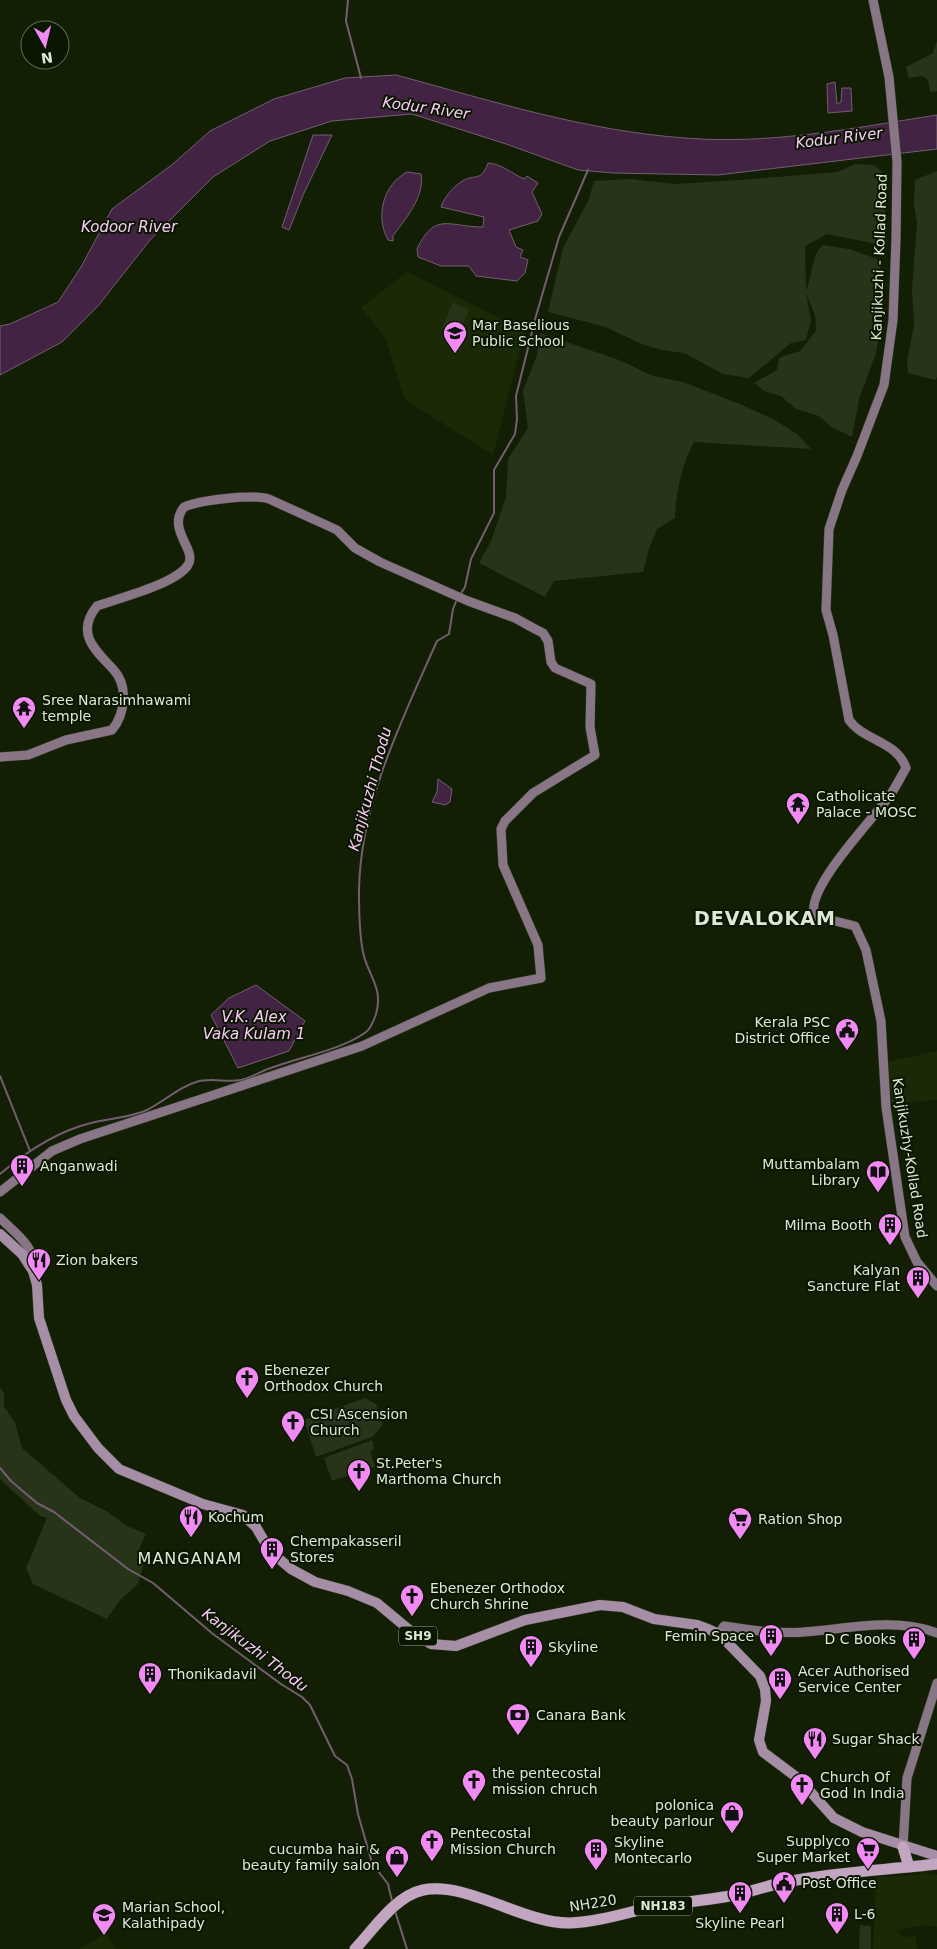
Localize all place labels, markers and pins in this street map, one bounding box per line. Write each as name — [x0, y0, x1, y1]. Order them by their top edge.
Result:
place label: Mar Baselious Public School — [472, 317, 569, 349]
school or university icon: Mar Baselious Public School — [442, 320, 468, 354]
place label: Sree Narasimhawami temple — [42, 692, 191, 724]
temple icon: Sree Narasimhawami temple — [11, 695, 37, 729]
place label: Catholicate Palace - MOSC — [816, 788, 917, 820]
temple icon: Catholicate Palace - MOSC — [785, 791, 811, 825]
place label: Kerala PSC District Office — [734, 1014, 830, 1046]
public building icon: Kerala PSC District Office — [834, 1017, 860, 1051]
building icon: Anganwadi — [9, 1153, 35, 1187]
place label: Muttambalam Library — [762, 1156, 860, 1188]
place label: Anganwadi — [40, 1158, 118, 1174]
library icon: Muttambalam Library — [865, 1159, 891, 1193]
building icon: Milma Booth — [877, 1212, 903, 1246]
place label: Milma Booth — [784, 1217, 872, 1233]
restaurant icon: Zion bakers — [26, 1247, 52, 1281]
place label: Zion bakers — [56, 1252, 138, 1268]
place label: Kalyan Sancture Flat — [807, 1262, 901, 1294]
building icon: Kalyan Sancture Flat — [905, 1265, 931, 1299]
place label: Ebenezer Orthodox Church — [264, 1362, 383, 1394]
church icon: Ebenezer Orthodox Church — [234, 1365, 260, 1399]
place label: CSI Ascension Church — [310, 1406, 408, 1438]
church icon: CSI Ascension Church — [280, 1409, 306, 1443]
place label: St.Peter's Marthoma Church — [376, 1455, 502, 1487]
church icon: St.Peter's Marthoma Church — [346, 1458, 372, 1492]
restaurant icon: Kochum — [178, 1504, 204, 1538]
supermarket icon: Ration Shop — [727, 1506, 753, 1540]
place label: Kochum — [208, 1509, 264, 1525]
place label: Ration Shop — [758, 1511, 843, 1527]
place label: Chempakasseril Stores — [290, 1533, 402, 1565]
building icon: Chempakasseril Stores — [259, 1536, 285, 1570]
place label: Ebenezer Orthodox Church Shrine — [430, 1580, 565, 1612]
church icon: Ebenezer Orthodox Church Shrine — [399, 1583, 425, 1617]
building icon: Femin Space — [758, 1623, 784, 1657]
building icon: D C Books — [901, 1626, 927, 1660]
place label: Femin Space — [665, 1628, 754, 1644]
place label: D C Books — [824, 1631, 896, 1647]
building icon: Skyline — [518, 1634, 544, 1668]
place label: Skyline — [548, 1639, 598, 1655]
building icon: Thonikadavil — [137, 1661, 163, 1695]
place label: Acer Authorised Service Center — [798, 1663, 910, 1695]
place label: Thonikadavil — [167, 1666, 257, 1682]
building icon: Acer Authorised Service Center — [767, 1666, 793, 1700]
bank icon: Canara Bank — [505, 1702, 531, 1736]
place label: Canara Bank — [536, 1707, 627, 1723]
restaurant icon: Sugar Shack — [802, 1726, 828, 1760]
place label: Sugar Shack — [832, 1731, 920, 1747]
place label: the pentecostal mission chruch — [492, 1765, 601, 1797]
church icon: the pentecostal mission chruch — [461, 1768, 487, 1802]
place label: Church Of God In India — [820, 1769, 905, 1801]
church icon: Church Of God In India — [789, 1772, 815, 1806]
place label: polonica beauty parlour — [611, 1797, 714, 1829]
shop icon: polonica beauty parlour — [719, 1800, 745, 1834]
place label: Pentecostal Mission Church — [450, 1825, 556, 1857]
church icon: Pentecostal Mission Church — [419, 1828, 445, 1862]
place label: Supplyco Super Market — [756, 1833, 851, 1865]
place label: Skyline Montecarlo — [614, 1834, 692, 1866]
supermarket icon: Supplyco Super Market — [855, 1836, 881, 1870]
building icon: Skyline Montecarlo — [583, 1837, 609, 1871]
place label: cucumba hair & beauty family salon — [242, 1841, 380, 1873]
shop icon: cucumba hair & beauty family salon — [384, 1844, 410, 1878]
public building icon: Post Office — [771, 1870, 797, 1904]
place label: Post Office — [802, 1875, 877, 1891]
building icon: Skyline Pearl — [727, 1880, 753, 1914]
place label: Marian School, Kalathipady — [122, 1899, 225, 1931]
building icon: L-6 — [824, 1901, 850, 1935]
school or university icon: Marian School, Kalathipady — [91, 1902, 117, 1936]
place label: L-6 — [854, 1906, 876, 1922]
place label: Skyline Pearl — [695, 1915, 785, 1931]

